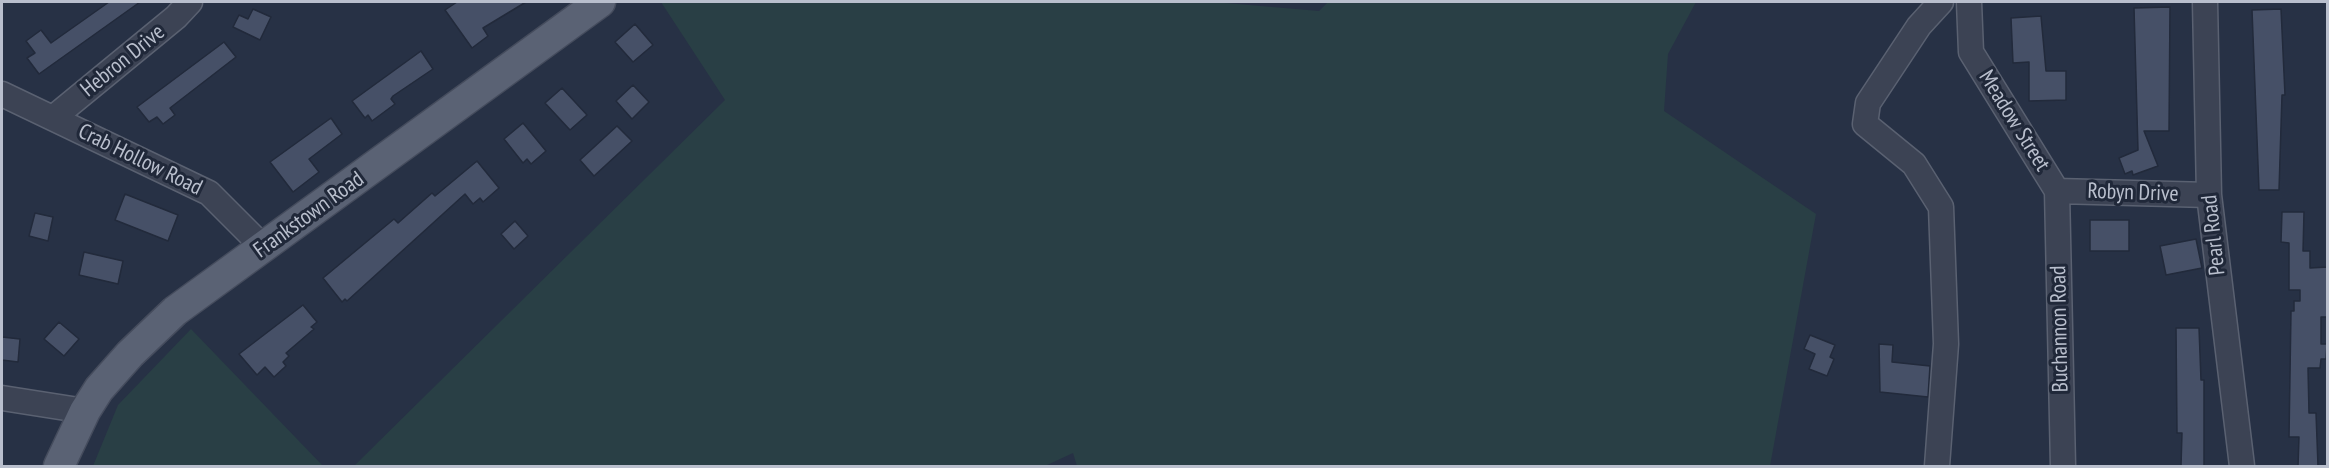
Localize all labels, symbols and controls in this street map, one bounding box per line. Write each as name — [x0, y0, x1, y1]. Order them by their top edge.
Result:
street label: Hebron Drive — [76, 19, 170, 103]
street label: Meadow Street — [1973, 66, 2055, 176]
street label: Crab Hollow Road — [74, 119, 206, 201]
street label: Frankstown Road — [249, 166, 369, 264]
street label: Robyn Drive — [2087, 178, 2179, 208]
street label: Pearl Road — [2197, 194, 2231, 276]
street label: Buchannon Road — [2046, 265, 2074, 393]

